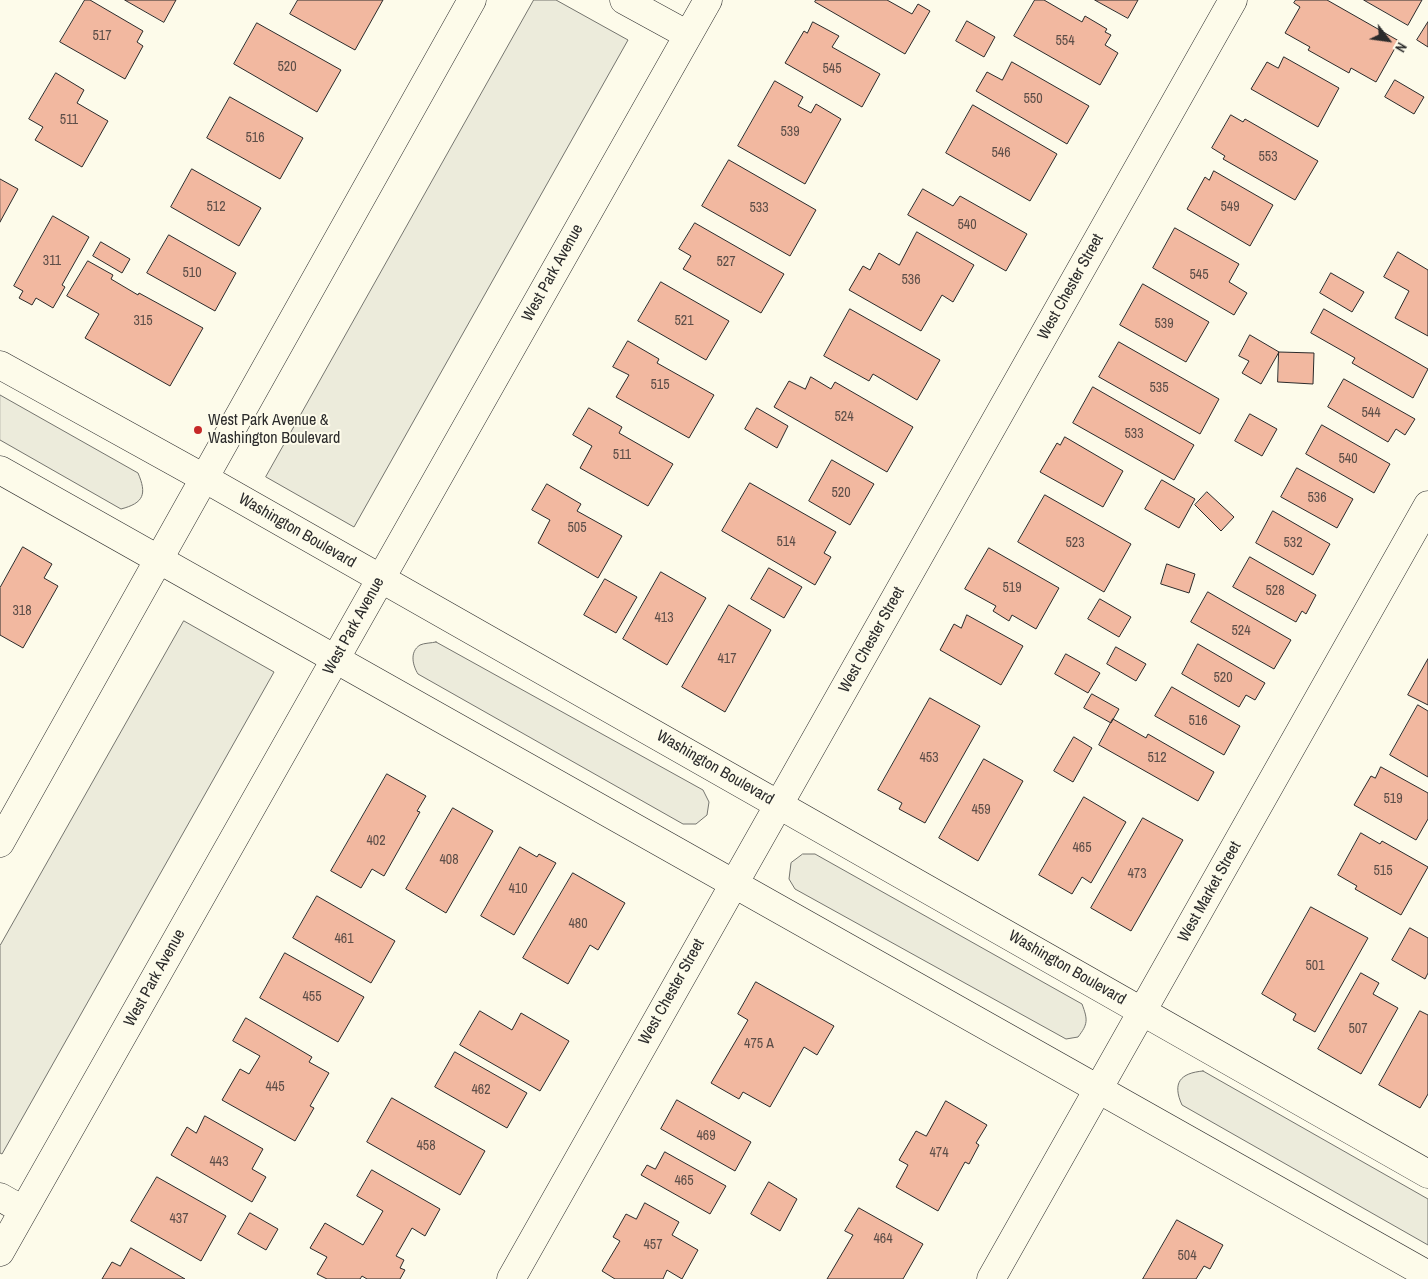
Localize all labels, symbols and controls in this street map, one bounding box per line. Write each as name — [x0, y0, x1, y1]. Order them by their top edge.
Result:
north arrow — [1363, 15, 1413, 65]
house number: 517 — [92, 28, 112, 44]
house number: 554 — [1055, 33, 1075, 49]
text: N — [1391, 39, 1411, 56]
house number: 520 — [277, 59, 297, 75]
house number: 545 — [822, 61, 842, 77]
house number: 550 — [1023, 91, 1043, 107]
house number: 511 — [60, 112, 78, 128]
house number: 539 — [780, 124, 800, 140]
house number: 516 — [245, 130, 265, 146]
house number: 546 — [991, 145, 1011, 161]
house number: 553 — [1258, 149, 1278, 165]
house number: 512 — [206, 199, 226, 215]
house number: 549 — [1220, 199, 1240, 215]
house number: 533 — [749, 200, 769, 216]
house number: 540 — [957, 217, 977, 233]
street label: West Park Avenue — [518, 221, 588, 325]
street label: West Chester Street — [1034, 231, 1108, 343]
house number: 311 — [43, 253, 61, 269]
house number: 527 — [716, 254, 736, 270]
house number: 510 — [182, 265, 202, 281]
house number: 545 — [1189, 267, 1209, 283]
house number: 536 — [901, 272, 921, 288]
house number: 315 — [133, 313, 153, 329]
house number: 521 — [674, 313, 694, 329]
house number: 539 — [1154, 316, 1174, 332]
house number: 515 — [650, 377, 670, 393]
house number: 535 — [1149, 380, 1169, 396]
house number: 544 — [1361, 405, 1381, 421]
house number: 524 — [834, 409, 854, 425]
place label: West Park Avenue & Washington Boulevard — [208, 411, 340, 449]
marker: West Park Avenue & Washington Boulevard — [192, 424, 204, 436]
house number: 533 — [1124, 426, 1144, 442]
house number: 511 — [613, 447, 631, 463]
house number: 540 — [1338, 451, 1358, 467]
house number: 520 — [831, 485, 851, 501]
street label: Washington Boulevard — [235, 490, 359, 572]
house number: 536 — [1307, 490, 1327, 506]
house number: 505 — [567, 520, 587, 536]
house number: 514 — [776, 534, 796, 550]
house number: 523 — [1065, 535, 1085, 551]
house number: 532 — [1283, 535, 1303, 551]
street label: West Park Avenue — [319, 574, 389, 678]
house number: 519 — [1002, 580, 1022, 596]
house number: 528 — [1265, 583, 1285, 599]
street label: West Chester Street — [835, 584, 909, 696]
house number: 318 — [12, 603, 32, 619]
house number: 413 — [654, 610, 674, 626]
house number: 524 — [1231, 623, 1251, 639]
house number: 417 — [717, 651, 737, 667]
house number: 520 — [1213, 670, 1233, 686]
house number: 516 — [1188, 713, 1208, 729]
street label: Washington Boulevard — [653, 727, 777, 809]
house number: 453 — [919, 750, 939, 766]
house number: 512 — [1147, 750, 1167, 766]
house number: 519 — [1383, 791, 1403, 807]
house number: 459 — [971, 802, 991, 818]
house number: 402 — [366, 833, 386, 849]
street label: West Market Street — [1174, 838, 1246, 946]
house number: 465 — [1072, 840, 1092, 856]
house number: 408 — [439, 852, 459, 868]
house number: 515 — [1373, 863, 1393, 879]
house number: 473 — [1127, 866, 1147, 882]
house number: 410 — [508, 881, 528, 897]
house number: 480 — [568, 916, 588, 932]
street label: West Park Avenue — [120, 926, 190, 1030]
street label: Washington Boulevard — [1005, 927, 1129, 1009]
house number: 461 — [334, 931, 354, 947]
street label: West Chester Street — [635, 936, 709, 1048]
house number: 501 — [1305, 958, 1325, 974]
house number: 455 — [302, 989, 322, 1005]
house number: 507 — [1348, 1021, 1368, 1037]
house number: 475 A — [744, 1036, 774, 1052]
house number: 445 — [265, 1079, 285, 1095]
house number: 462 — [471, 1082, 491, 1098]
house number: 469 — [696, 1128, 716, 1144]
house number: 458 — [416, 1138, 436, 1154]
house number: 474 — [929, 1145, 949, 1161]
house number: 443 — [209, 1154, 229, 1170]
house number: 465 — [674, 1173, 694, 1189]
house number: 437 — [169, 1211, 189, 1227]
house number: 464 — [873, 1231, 893, 1247]
house number: 457 — [643, 1237, 663, 1253]
house number: 504 — [1177, 1248, 1197, 1264]

